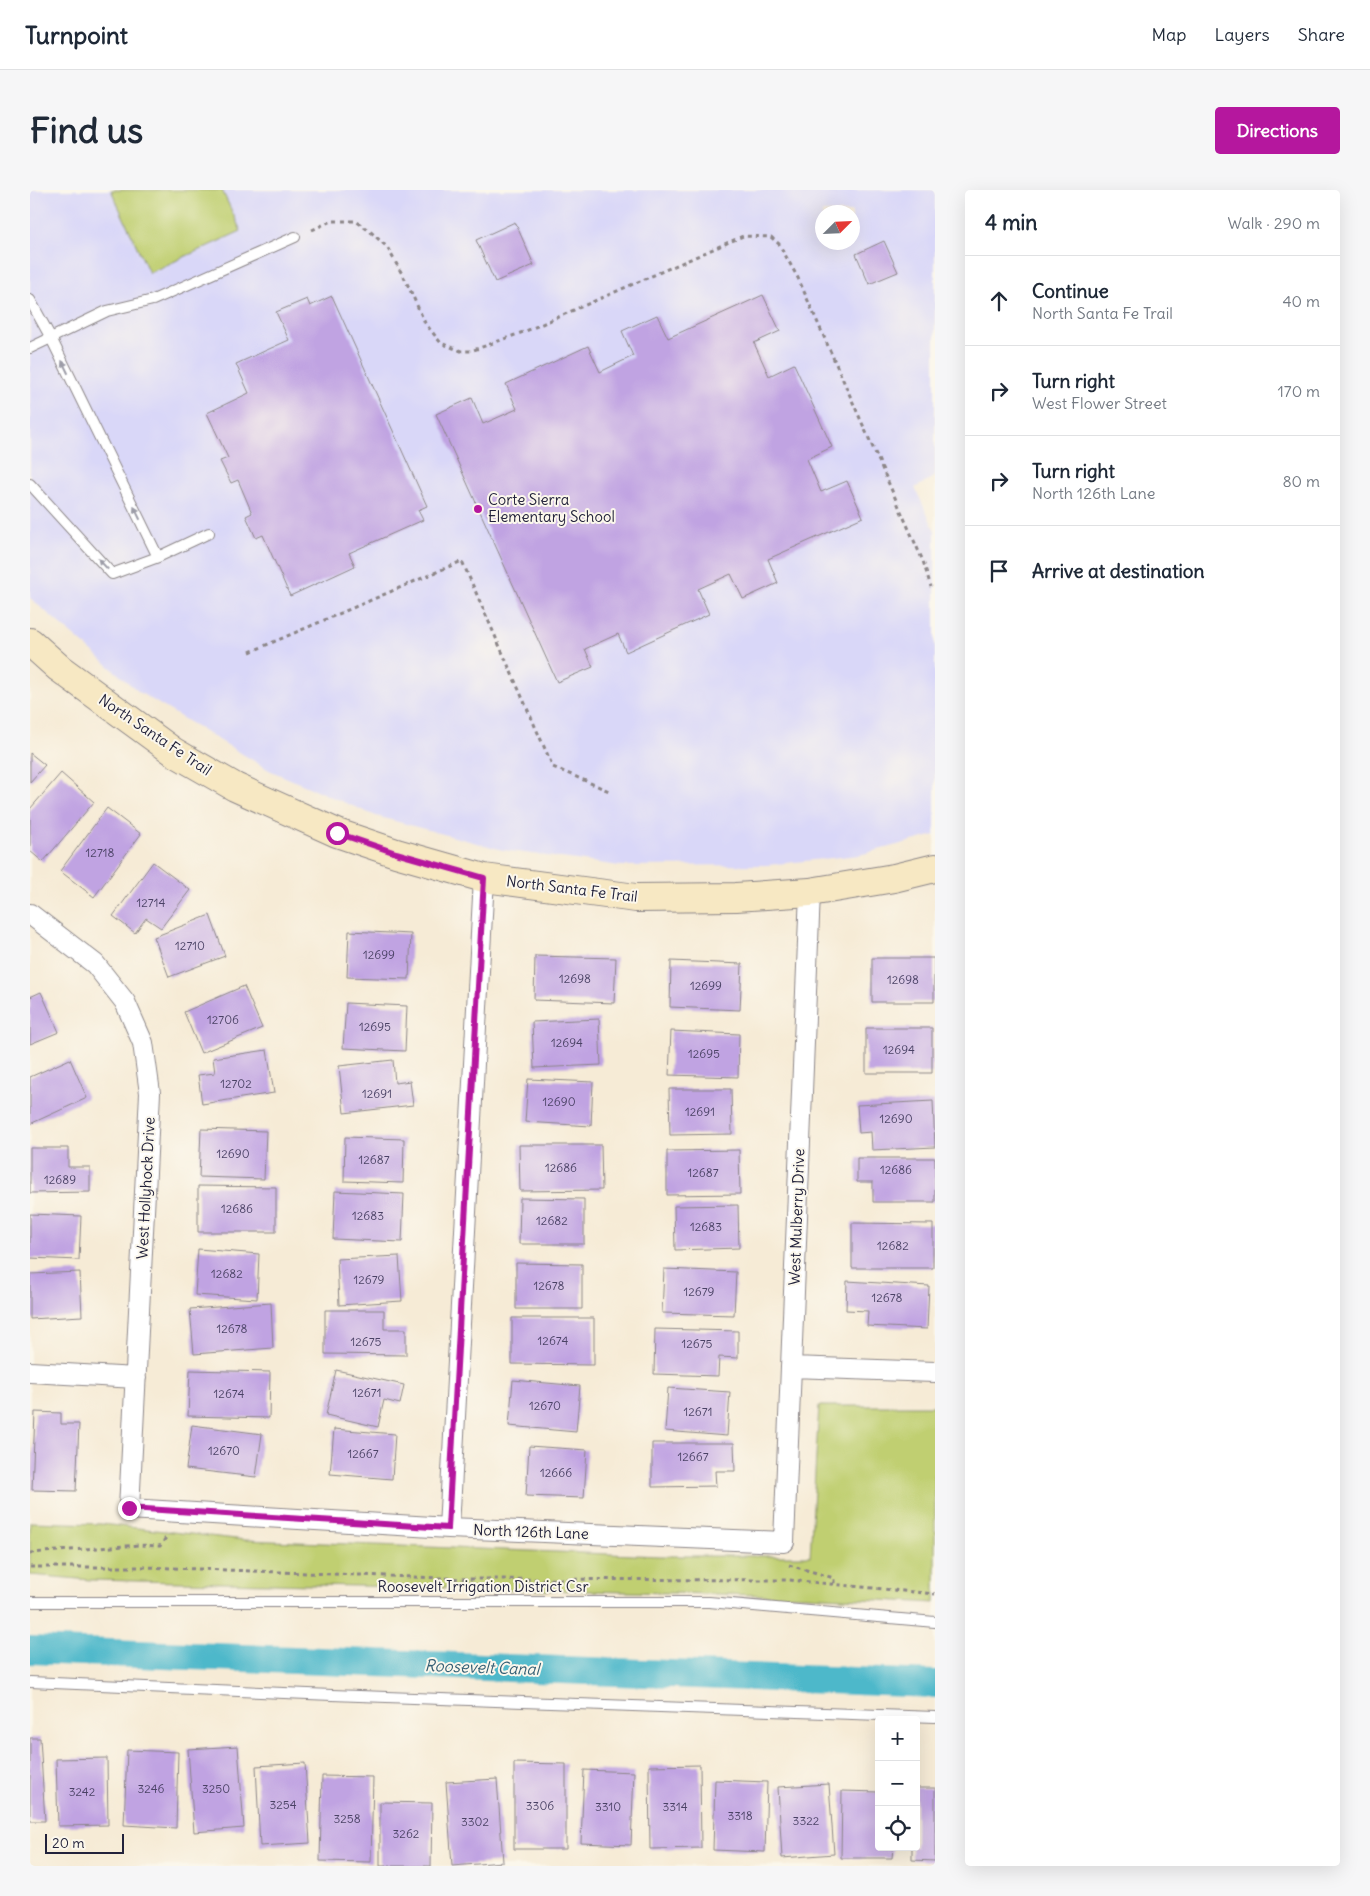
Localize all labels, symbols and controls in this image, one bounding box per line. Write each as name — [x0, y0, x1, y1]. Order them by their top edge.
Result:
text: Turnpoint — [25, 20, 128, 50]
text: Map — [1151, 23, 1186, 46]
text: Layers — [1214, 23, 1270, 46]
text: Share — [1298, 23, 1345, 46]
button: Directions — [1215, 107, 1340, 154]
text: Find us — [30, 108, 143, 152]
north arrow — [815, 205, 860, 250]
text: 4 min — [985, 209, 1037, 236]
text: Walk · 290 m — [1228, 213, 1320, 233]
text: Continue — [1032, 279, 1109, 303]
icon: ahead — [985, 287, 1013, 315]
text: 40 m — [1282, 291, 1320, 311]
text: North Santa Fe Trail — [1032, 303, 1173, 323]
one-way arrow — [61, 360, 69, 374]
text: Turn right — [1032, 369, 1115, 393]
icon: right — [985, 377, 1013, 405]
text: 170 m — [1277, 381, 1320, 401]
text: West Flower Street — [1032, 393, 1167, 413]
text: Turn right — [1032, 459, 1115, 483]
icon: right — [985, 467, 1013, 495]
text: 80 m — [1282, 471, 1320, 491]
text: North 126th Lane — [1032, 483, 1155, 503]
place label: Corte Sierra Elementary School — [488, 490, 615, 526]
marker: Corte Sierra Elementary School — [472, 503, 484, 515]
one-way arrow — [132, 506, 140, 520]
icon: arrive — [985, 557, 1013, 585]
one-way arrow — [97, 558, 109, 570]
text: Arrive at destination — [1032, 559, 1205, 583]
street label: North Santa Fe Trail — [95, 690, 215, 779]
route start — [326, 822, 349, 845]
house number: 12718 — [86, 845, 115, 860]
street label: North Santa Fe Trail — [505, 871, 639, 906]
house number: 12714 — [137, 895, 166, 910]
house number: 12710 — [175, 938, 205, 953]
house number: 12699 — [363, 947, 395, 962]
house number: 12698 — [559, 971, 591, 986]
house number: 12698 — [887, 972, 919, 987]
house number: 12699 — [690, 978, 722, 993]
house number: 12706 — [207, 1012, 239, 1027]
house number: 12695 — [359, 1019, 391, 1034]
house number: 12694 — [551, 1035, 583, 1050]
house number: 12694 — [883, 1042, 915, 1057]
house number: 12695 — [688, 1046, 720, 1061]
house number: 12702 — [220, 1076, 252, 1091]
house number: 12691 — [362, 1086, 392, 1101]
house number: 12690 — [542, 1094, 576, 1109]
house number: 12691 — [685, 1104, 715, 1119]
house number: 12690 — [879, 1111, 913, 1126]
street label: West Hollyhock Drive — [132, 1116, 159, 1260]
house number: 12690 — [216, 1146, 250, 1161]
street label: West Mulberry Drive — [785, 1148, 808, 1286]
house number: 12687 — [358, 1152, 390, 1167]
house number: 12686 — [545, 1160, 577, 1175]
house number: 12686 — [880, 1162, 912, 1177]
house number: 12687 — [687, 1165, 719, 1180]
house number: 12689 — [44, 1172, 76, 1187]
house number: 12686 — [221, 1201, 253, 1216]
house number: 12683 — [352, 1208, 384, 1223]
house number: 12682 — [536, 1213, 568, 1228]
house number: 12683 — [690, 1219, 722, 1234]
house number: 12682 — [877, 1238, 909, 1253]
house number: 12682 — [211, 1266, 243, 1281]
house number: 12679 — [353, 1272, 385, 1287]
house number: 12678 — [533, 1278, 565, 1293]
house number: 12679 — [683, 1284, 715, 1299]
house number: 12678 — [871, 1290, 903, 1305]
house number: 12678 — [216, 1321, 248, 1336]
house number: 12674 — [538, 1333, 568, 1348]
house number: 12675 — [350, 1334, 382, 1349]
house number: 12675 — [681, 1336, 713, 1351]
house number: 12671 — [353, 1385, 381, 1400]
house number: 12674 — [214, 1386, 244, 1401]
house number: 12670 — [529, 1398, 561, 1413]
house number: 12671 — [684, 1404, 712, 1419]
house number: 12670 — [208, 1443, 240, 1458]
house number: 12667 — [347, 1446, 379, 1461]
house number: 12667 — [677, 1449, 709, 1464]
house number: 12666 — [540, 1465, 572, 1480]
route end — [118, 1497, 141, 1520]
street label: North 126th Lane — [473, 1520, 589, 1543]
street label: Roosevelt Irrigation District Csr — [377, 1577, 589, 1596]
water label: Roosevelt Canal — [424, 1655, 542, 1679]
map controls — [875, 1716, 920, 1851]
button: + — [875, 1716, 920, 1761]
button: − — [875, 1761, 920, 1806]
house number: 3246 — [137, 1781, 165, 1796]
house number: 3250 — [202, 1781, 230, 1796]
house number: 3242 — [69, 1784, 96, 1799]
house number: 3254 — [269, 1797, 297, 1812]
house number: 3306 — [526, 1798, 554, 1813]
house number: 3310 — [595, 1799, 621, 1814]
house number: 3314 — [662, 1799, 688, 1814]
button: locate — [875, 1806, 920, 1851]
house number: 3318 — [727, 1808, 753, 1823]
house number: 3258 — [333, 1811, 361, 1826]
house number: 3322 — [793, 1813, 820, 1828]
house number: 3302 — [461, 1814, 489, 1829]
house number: 3262 — [393, 1826, 420, 1841]
scale bar — [45, 1831, 124, 1854]
text: 20 m — [52, 1834, 85, 1852]

